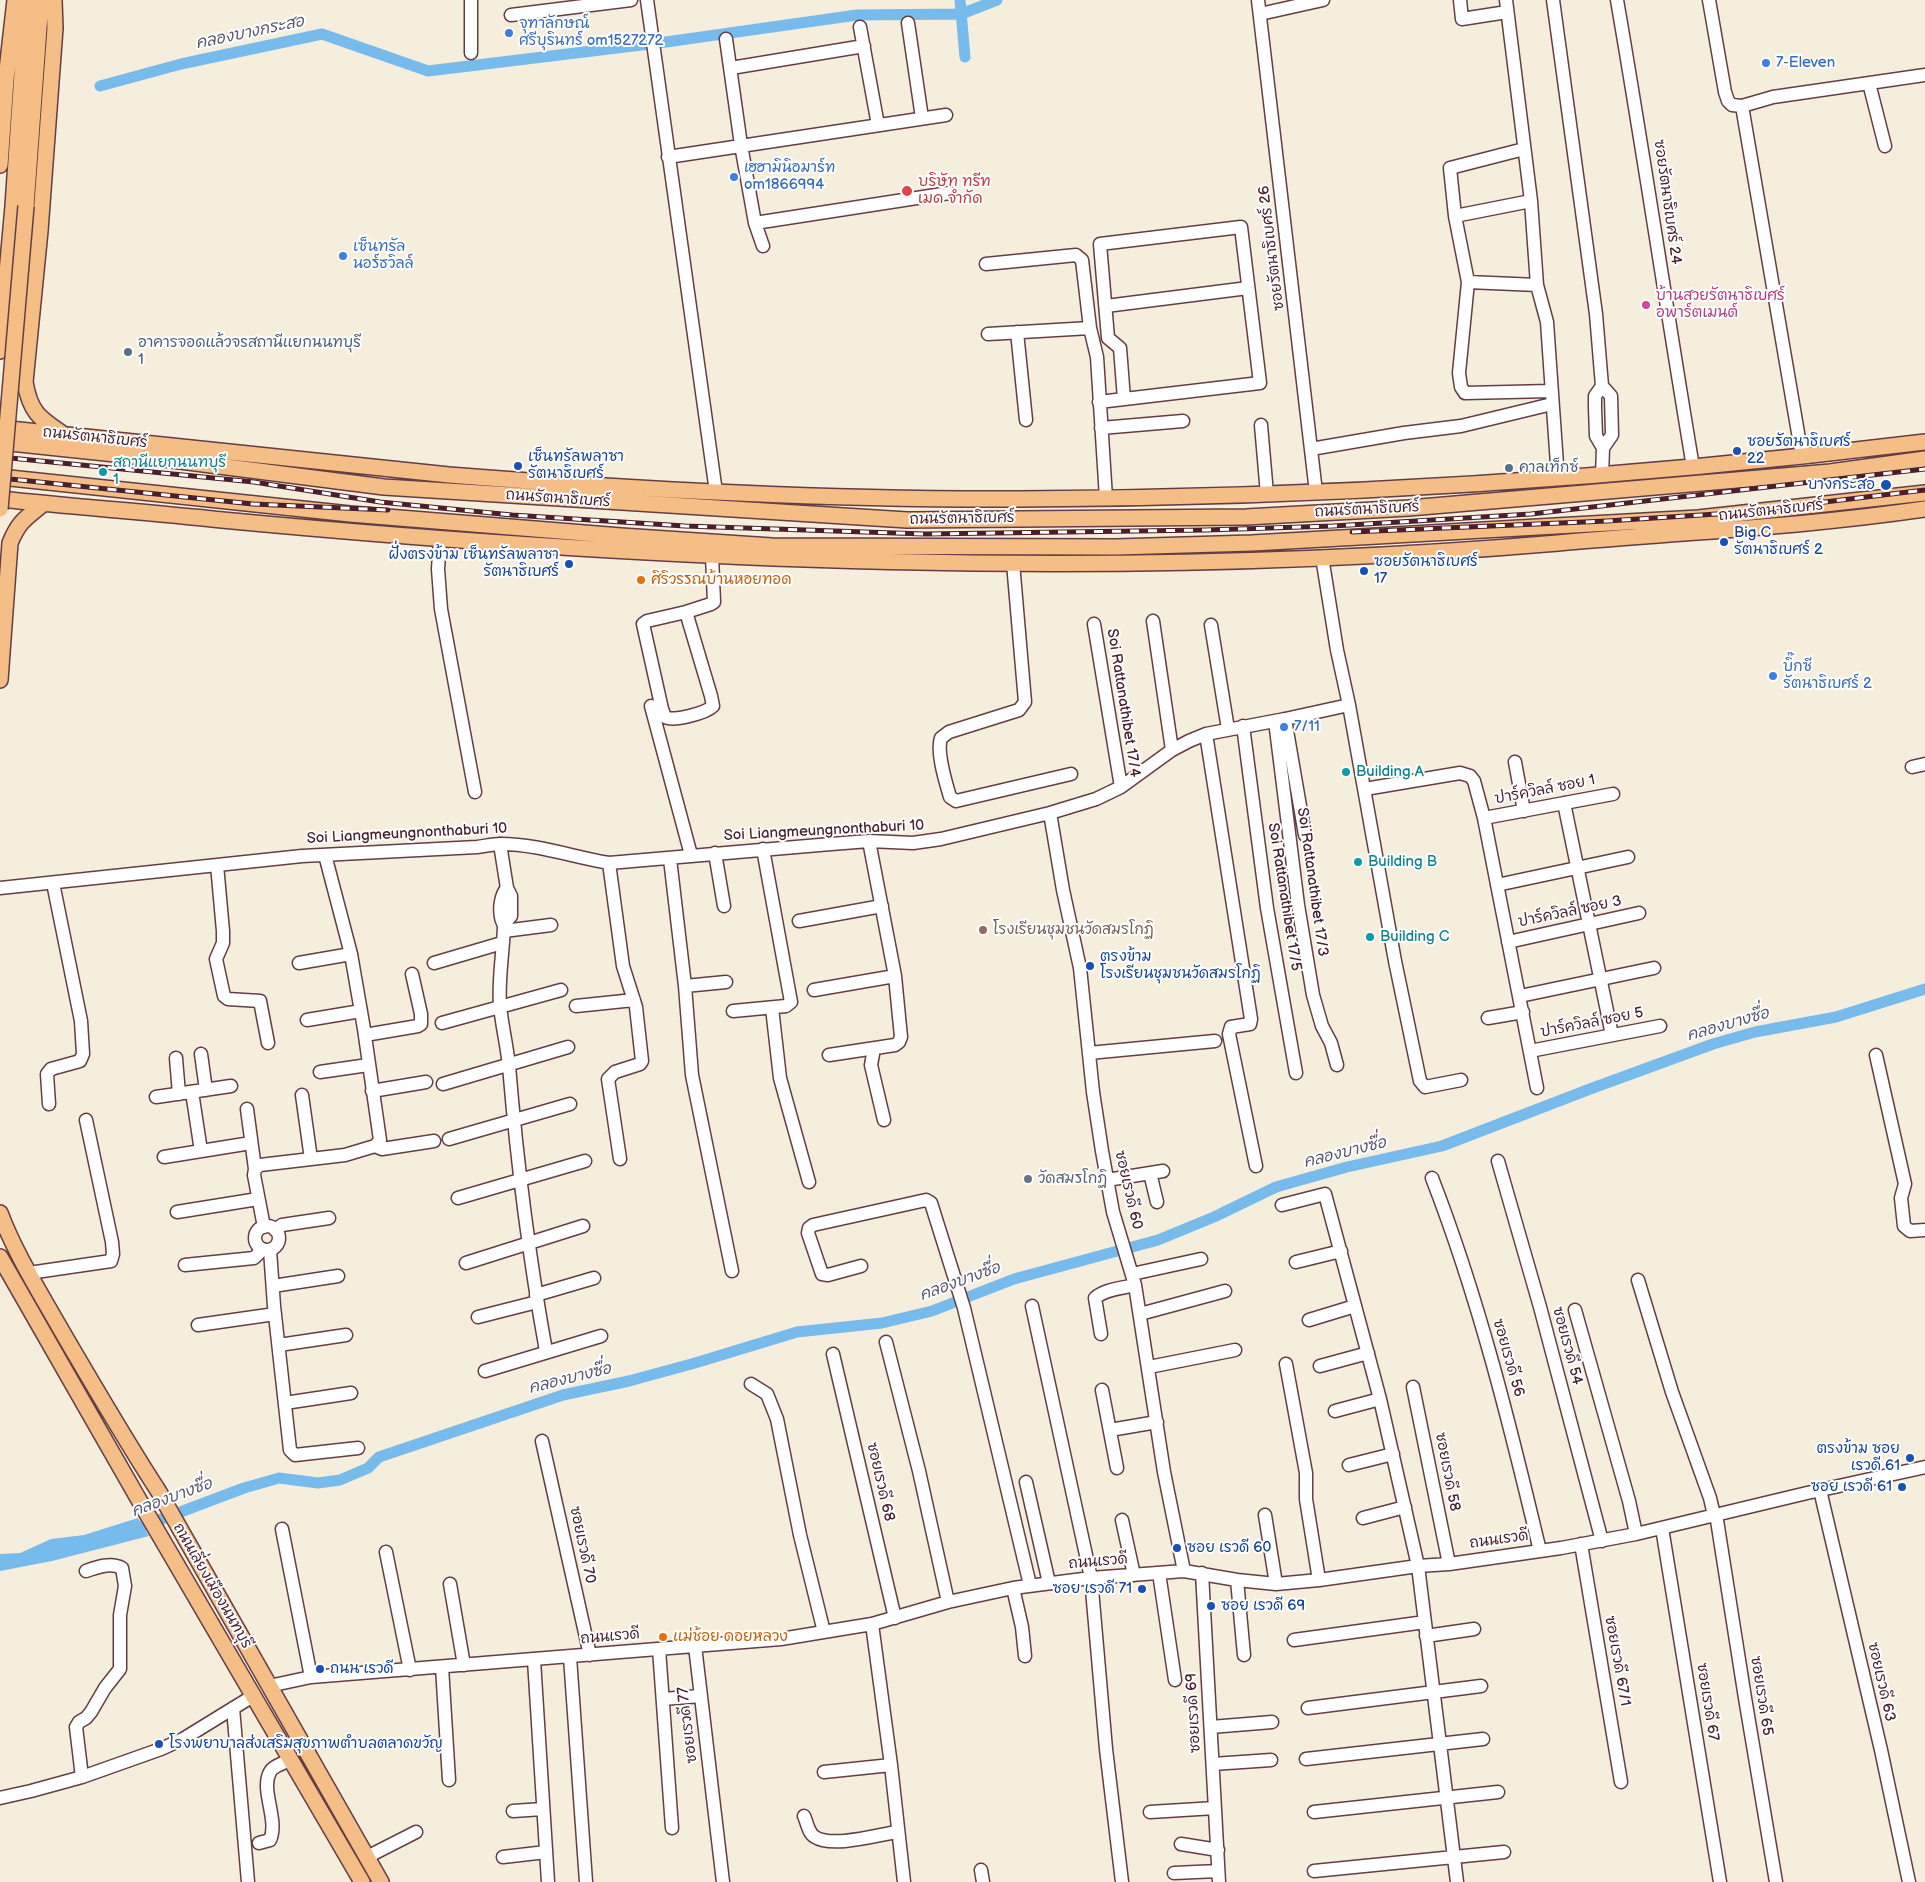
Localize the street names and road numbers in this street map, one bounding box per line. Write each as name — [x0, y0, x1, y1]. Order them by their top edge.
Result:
street label: ซอยรัตนาธิเบศร์ 24 — [1649, 139, 1685, 265]
street label: ซอยรัตนาธิเบศร์ 26 — [1255, 184, 1289, 312]
street label: ถนนรัตนาธิเบศร์ — [42, 424, 148, 452]
street label: ถนนรัตนาธิเบศร์ — [505, 486, 611, 512]
street label: ถนนรัตนาธิเบศร์ — [1718, 497, 1824, 525]
street label: ถนนรัตนาธิเบศร์ — [1314, 498, 1420, 522]
street label: ถนนรัตนาธิเบศร์ — [909, 509, 1015, 529]
street label: Soi Rattanathibet 17/4 — [1102, 628, 1144, 778]
street label: ปาร์ควิลล์ ซอย 1 — [1493, 771, 1597, 809]
street label: Soi Rattanathibet 17/3 — [1293, 806, 1331, 958]
street label: Soi Liangmeungnonthaburi 10 — [723, 817, 925, 845]
street label: Soi Liangmeungnonthaburi 10 — [306, 820, 508, 848]
street label: Soi Rattanathibet 17/5 — [1263, 822, 1305, 972]
street label: ปาร์ควิลล์ ซอย 3 — [1517, 892, 1623, 932]
street label: ปาร์ควิลล์ ซอย 5 — [1539, 1004, 1645, 1042]
street label: ซอยเรวดี 60 — [1110, 1149, 1146, 1231]
street label: ซอยเรวดี 54 — [1548, 1305, 1586, 1387]
street label: ซอยเรวดี 56 — [1488, 1317, 1528, 1399]
street label: ซอยเรวดี 58 — [1431, 1431, 1463, 1513]
street label: ซอยเรวดี 68 — [862, 1441, 898, 1523]
street label: ซอยเรวดี 70 — [565, 1505, 599, 1585]
street label: ถนนเลี่ยงเมืองนนทบุรี — [169, 1520, 255, 1652]
street label: ถนนเรวดี — [1468, 1527, 1530, 1553]
street label: ถนนเรวดี — [1068, 1550, 1128, 1574]
street label: ซอยเรวดี 67/1 — [1600, 1614, 1634, 1708]
street label: ถนนเรวดี — [580, 1625, 640, 1649]
street label: ซอยเรวดี 63 — [1863, 1641, 1899, 1723]
street label: ซอยเรวดี 65 — [1746, 1655, 1776, 1737]
street label: ซอยเรวดี 67 — [1692, 1662, 1722, 1742]
street label: ซอยเรวดี 69 — [1183, 1673, 1205, 1753]
street label: ซอยเรวดี 77 — [674, 1686, 702, 1764]

